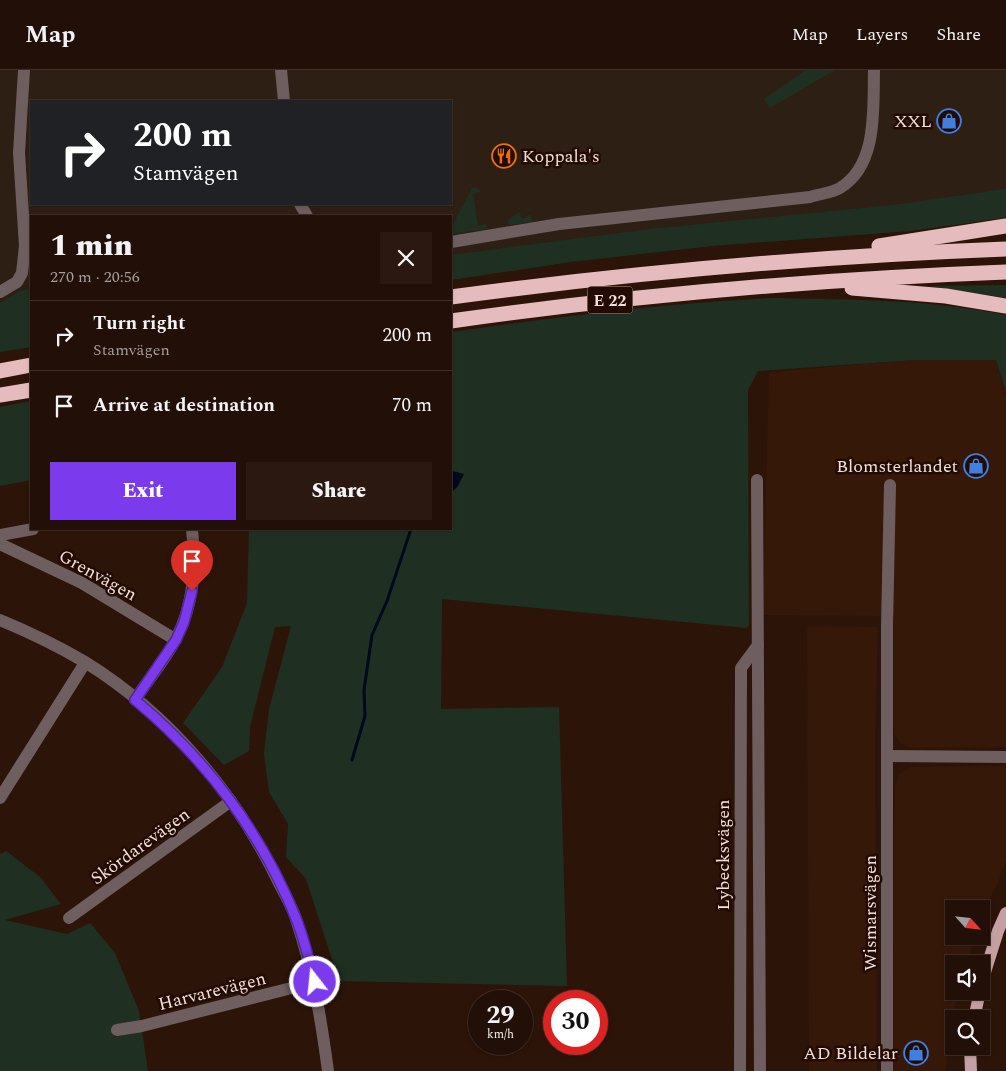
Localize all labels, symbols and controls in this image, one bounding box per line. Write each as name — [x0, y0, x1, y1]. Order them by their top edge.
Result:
text: Map — [25, 17, 75, 53]
text: Map — [792, 21, 828, 48]
text: Layers — [856, 21, 908, 48]
text: Share — [936, 21, 981, 48]
place label: XXL — [894, 108, 932, 135]
shop icon: XXL — [936, 108, 962, 134]
text: 200 m — [133, 109, 232, 162]
icon: right — [50, 120, 115, 185]
restaurant icon: Koppala's — [491, 143, 517, 169]
place label: Koppala's — [522, 143, 600, 170]
text: Stamvägen — [133, 157, 239, 190]
text: 1 min — [50, 223, 133, 269]
button: close — [380, 232, 432, 284]
text: 270 m · 20:56 — [50, 265, 140, 289]
road number: E 22 — [588, 286, 632, 314]
text: Turn right — [93, 309, 186, 338]
text: 200 m — [382, 321, 432, 350]
icon: right — [50, 322, 78, 350]
text: Stamvägen — [93, 338, 170, 362]
text: Arrive at destination — [93, 391, 275, 420]
text: 70 m — [392, 391, 432, 420]
icon: arrive — [50, 392, 78, 420]
place label: Blomsterlandet — [836, 453, 958, 480]
shop icon: Blomsterlandet — [963, 453, 989, 479]
button: Exit — [50, 462, 236, 520]
button: Share — [246, 462, 432, 520]
pin — [171, 540, 213, 591]
street label: Grenvägen — [54, 543, 142, 608]
icon: arrive — [178, 547, 206, 575]
street label: Lybecksvägen — [710, 800, 737, 911]
street label: Skördarevägen — [85, 801, 196, 892]
street label: Wismarsvägen — [857, 855, 884, 971]
north arrow — [945, 900, 990, 945]
map controls — [945, 900, 990, 1055]
position arrow — [288, 955, 340, 1007]
button: sound — [945, 955, 990, 1000]
street label: Harvarevägen — [155, 965, 269, 1018]
speed limit sign: 30 — [543, 990, 608, 1055]
text: 29 — [486, 997, 515, 1035]
button: search — [945, 1010, 990, 1055]
text: km/h — [487, 1025, 514, 1044]
place label: AD Bildelar — [803, 1040, 898, 1067]
shop icon: AD Bildelar — [903, 1040, 929, 1066]

